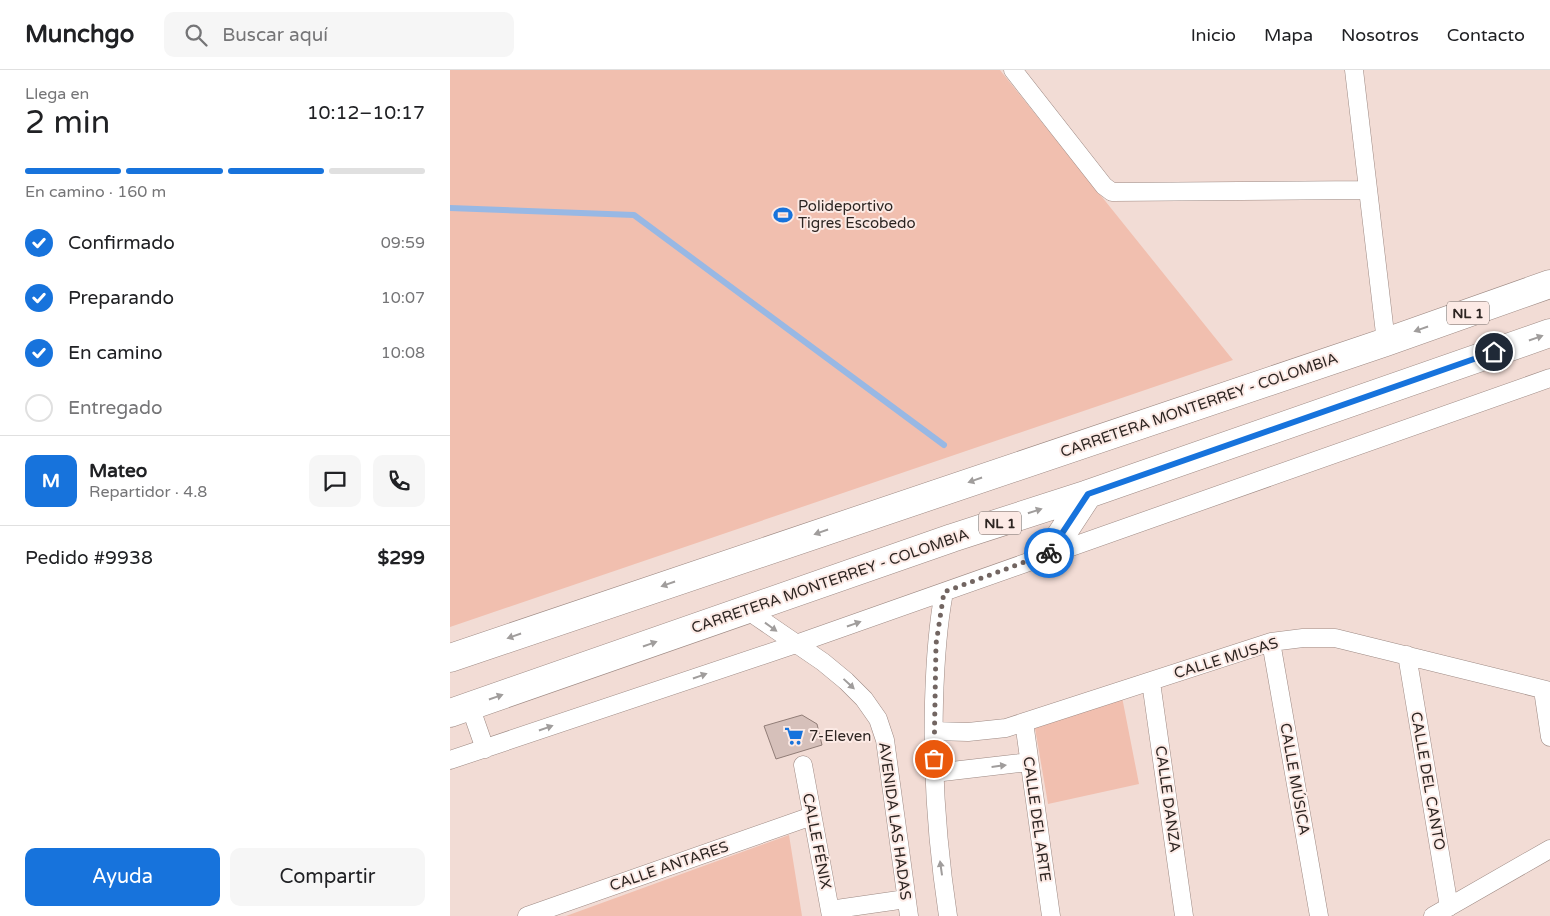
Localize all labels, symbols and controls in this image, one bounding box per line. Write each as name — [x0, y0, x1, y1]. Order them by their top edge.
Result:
search box — [164, 12, 514, 57]
text: Munchgo — [25, 20, 134, 49]
icon: search — [182, 21, 210, 49]
text: Buscar aquí — [222, 24, 328, 46]
text: Inicio — [1191, 24, 1236, 46]
text: Mapa — [1264, 24, 1313, 46]
text: Nosotros — [1341, 24, 1419, 46]
text: Contacto — [1447, 24, 1525, 46]
text: Llega en — [25, 84, 89, 104]
text: 10:12–10:17 — [307, 102, 425, 124]
text: 2 min — [25, 104, 110, 142]
text: En camino · 160 m — [25, 182, 166, 202]
place label: Polideportivo Tigres Escobedo — [798, 197, 916, 232]
sports icon: Polideportivo Tigres Escobedo — [772, 204, 794, 226]
icon: check — [25, 229, 53, 257]
text: Confirmado — [68, 232, 175, 254]
text: 09:59 — [381, 233, 425, 253]
icon: check — [25, 284, 53, 312]
text: Preparando — [68, 287, 174, 309]
text: 10:07 — [381, 288, 425, 308]
road number: NL 1 — [1447, 302, 1489, 324]
one-way arrow — [1414, 326, 1429, 334]
pin — [1473, 331, 1515, 373]
one-way arrow — [1529, 334, 1544, 342]
icon: home — [1480, 338, 1508, 366]
icon: check — [25, 339, 53, 367]
text: En camino — [68, 342, 163, 364]
text: 10:08 — [381, 343, 425, 363]
street label: CARRETERA MONTERREY - COLOMBIA — [1058, 349, 1340, 461]
text: Entregado — [68, 397, 163, 419]
button: chat — [309, 455, 361, 507]
button: phone — [373, 455, 425, 507]
text: Mateo — [89, 460, 147, 482]
text: M — [42, 470, 60, 492]
one-way arrow — [968, 477, 983, 484]
text: Repartidor · 4.8 — [89, 482, 207, 502]
one-way arrow — [1028, 507, 1043, 515]
road number: NL 1 — [979, 512, 1021, 534]
street label: CARRETERA MONTERREY - COLOMBIA — [689, 525, 971, 637]
courier — [1024, 528, 1074, 578]
one-way arrow — [814, 529, 829, 536]
icon: bike — [1035, 539, 1063, 567]
text: Pedido #9938 — [25, 547, 153, 569]
text: $299 — [377, 547, 425, 569]
one-way arrow — [660, 581, 675, 588]
one-way arrow — [847, 620, 862, 628]
one-way arrow — [765, 622, 778, 632]
one-way arrow — [506, 633, 521, 640]
street label: CALLE MUSAS — [1172, 634, 1280, 682]
one-way arrow — [642, 639, 657, 647]
one-way arrow — [693, 672, 708, 680]
one-way arrow — [842, 678, 854, 690]
one-way arrow — [489, 693, 504, 701]
street label: CALLE DEL CANTO — [1407, 710, 1449, 852]
street label: CALLE MÚSICA — [1276, 722, 1314, 836]
one-way arrow — [539, 724, 554, 732]
supermarket icon: 7-Eleven — [783, 725, 805, 747]
place label: 7-Eleven — [809, 727, 871, 745]
pin — [913, 738, 955, 780]
street label: AVENIDA LAS HADAS — [875, 741, 915, 901]
icon: bag — [920, 745, 948, 773]
street label: CALLE DANZA — [1152, 745, 1184, 853]
street label: CALLE DEL ARTE — [1019, 755, 1055, 883]
one-way arrow — [991, 762, 1007, 770]
street label: CALLE FÉNIX — [799, 791, 835, 891]
street label: CALLE ANTARES — [607, 837, 731, 895]
button: Ayuda — [25, 848, 220, 906]
button: Compartir — [230, 848, 425, 906]
one-way arrow — [937, 859, 945, 875]

